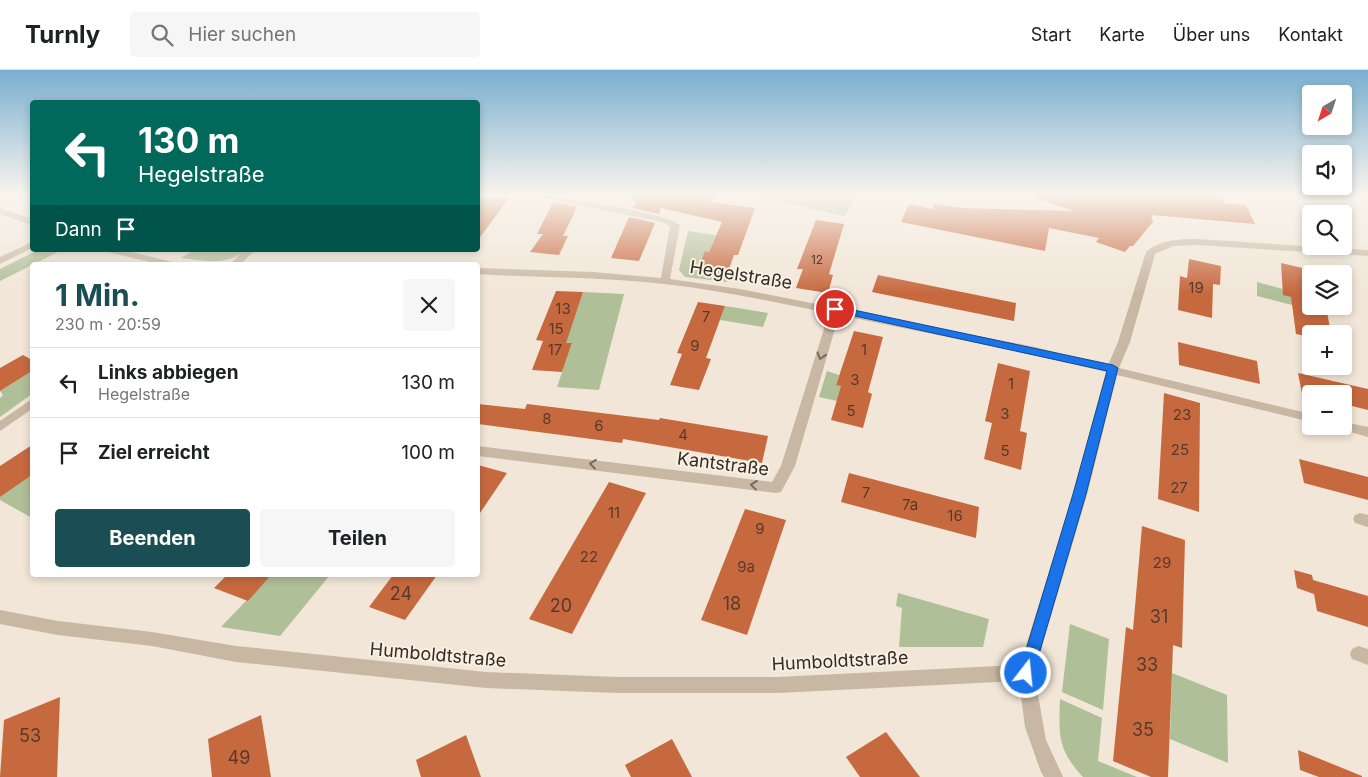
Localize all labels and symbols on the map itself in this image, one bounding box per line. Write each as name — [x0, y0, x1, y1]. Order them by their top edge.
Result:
north arrow — [1302, 85, 1352, 135]
house number: 12 — [811, 252, 823, 267]
street label: Hegelstraße — [688, 256, 794, 293]
house number: 19 — [1188, 278, 1204, 297]
pin — [814, 288, 856, 330]
house number: 13 — [555, 299, 571, 318]
house number: 7 — [702, 307, 710, 326]
house number: 15 — [548, 319, 564, 338]
house number: 9 — [690, 336, 700, 355]
house number: 17 — [548, 340, 562, 359]
house number: 1 — [861, 340, 867, 359]
one-way arrow — [817, 351, 827, 359]
house number: 3 — [850, 370, 860, 389]
house number: 1 — [1008, 374, 1014, 393]
house number: 5 — [846, 401, 856, 420]
house number: 3 — [1000, 404, 1010, 423]
house number: 23 — [1173, 405, 1191, 424]
house number: 8 — [542, 409, 552, 428]
house number: 6 — [594, 416, 604, 435]
house number: 4 — [678, 425, 688, 444]
house number: 25 — [1171, 440, 1189, 459]
house number: 5 — [1000, 441, 1010, 460]
street label: Kantstraße — [676, 447, 770, 480]
one-way arrow — [588, 459, 596, 470]
house number: 27 — [1170, 478, 1188, 497]
one-way arrow — [750, 480, 758, 491]
house number: 7 — [862, 483, 870, 502]
house number: 7a — [902, 495, 918, 514]
house number: 11 — [608, 503, 620, 522]
house number: 16 — [947, 506, 963, 525]
house number: 9 — [755, 519, 765, 538]
house number: 22 — [580, 547, 598, 566]
house number: 29 — [1153, 553, 1171, 572]
house number: 9a — [737, 557, 755, 576]
house number: 24 — [390, 583, 412, 604]
house number: 18 — [723, 593, 741, 614]
house number: 20 — [550, 595, 572, 616]
house number: 31 — [1150, 606, 1168, 627]
street label: Humboldtstraße — [369, 638, 507, 671]
street label: Humboldtstraße — [771, 646, 909, 675]
position arrow — [999, 646, 1051, 698]
house number: 33 — [1136, 654, 1158, 675]
house number: 35 — [1132, 719, 1154, 740]
house number: 53 — [19, 725, 41, 746]
house number: 49 — [228, 747, 250, 768]

